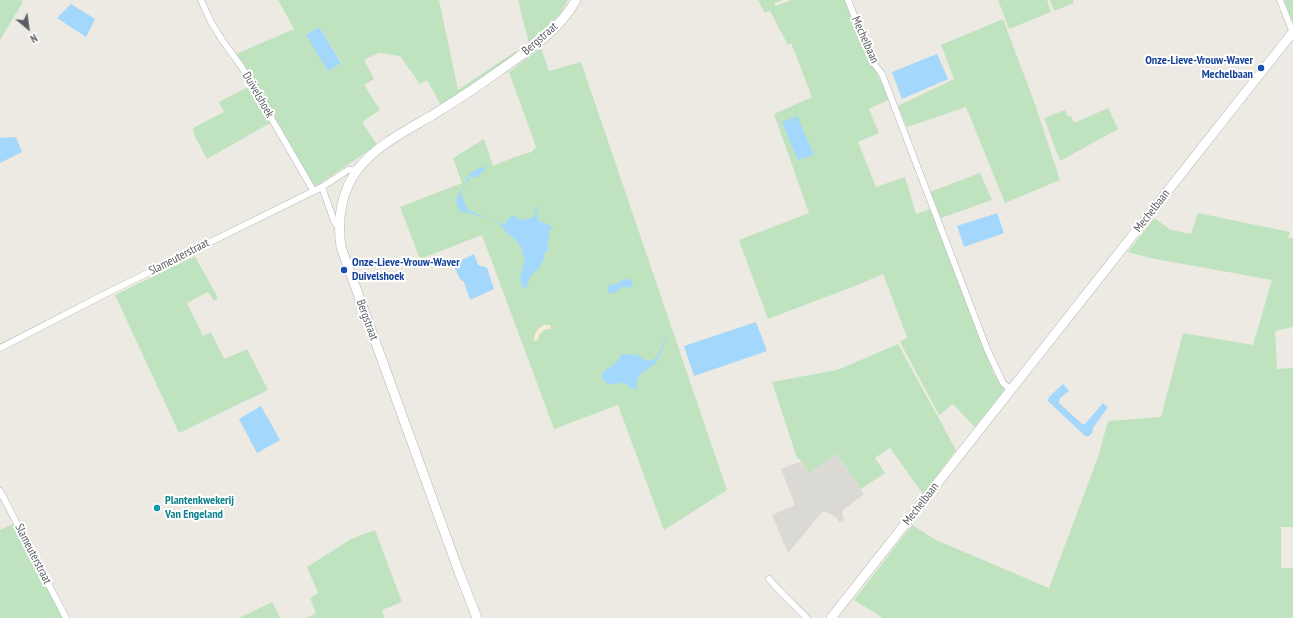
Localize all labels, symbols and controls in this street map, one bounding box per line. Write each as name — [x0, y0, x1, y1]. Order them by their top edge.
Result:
north arrow — [8, 8, 48, 48]
street label: Mechelbaan — [848, 14, 882, 66]
street label: Bergstraat — [519, 20, 561, 58]
text: N — [28, 31, 40, 46]
place label: Onze-Lieve-Vrouw-Waver Mechelbaan — [1145, 54, 1253, 82]
marker: Onze-Lieve-Vrouw-Waver Mechelbaan — [1256, 63, 1266, 73]
street label: Duivelshoek — [239, 69, 277, 121]
street label: Mechelbaan — [1131, 187, 1173, 235]
street label: Slameuterstraat — [146, 236, 212, 278]
place label: Onze-Lieve-Vrouw-Waver Duivelshoek — [352, 256, 460, 284]
marker: Onze-Lieve-Vrouw-Waver Duivelshoek — [339, 265, 349, 275]
street label: Bergstraat — [353, 298, 381, 342]
street label: Mechelbaan — [900, 480, 942, 528]
place label: Plantenkwekerij Van Engeland — [165, 494, 234, 522]
marker: Plantenkwekerij Van Engeland — [152, 503, 162, 513]
street label: Slameuterstraat — [12, 521, 54, 587]

